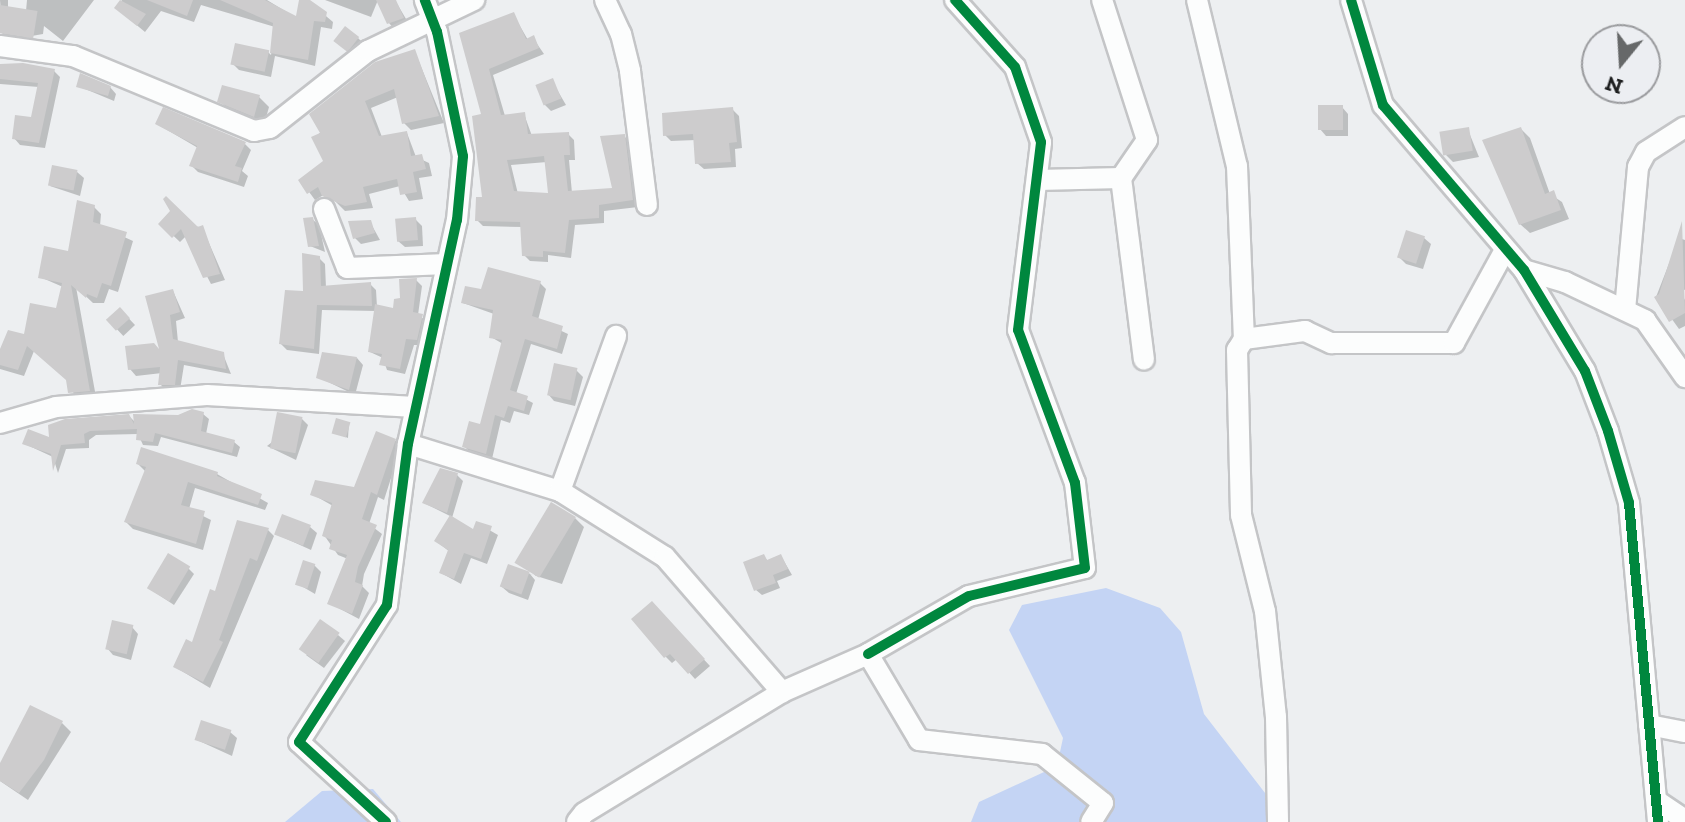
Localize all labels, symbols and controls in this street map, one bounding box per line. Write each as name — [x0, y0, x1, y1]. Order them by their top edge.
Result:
north arrow — [1581, 24, 1661, 104]
text: N — [1602, 70, 1626, 101]

